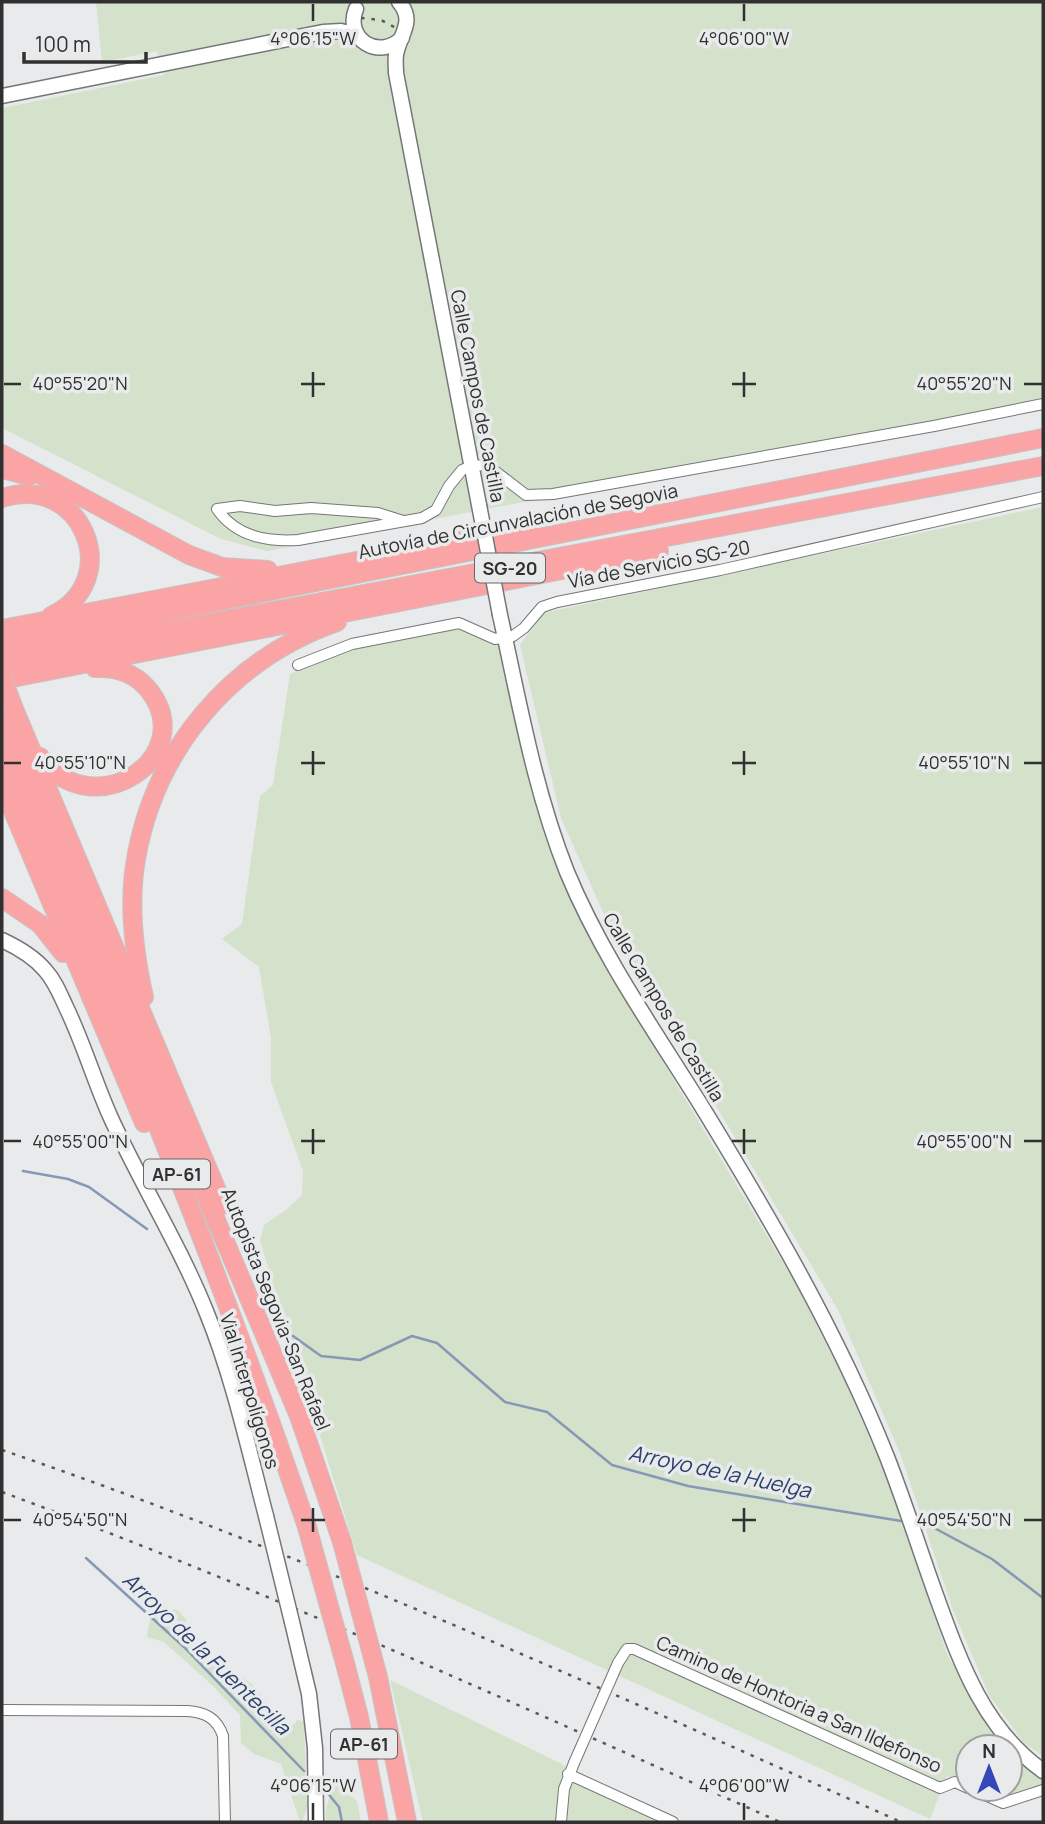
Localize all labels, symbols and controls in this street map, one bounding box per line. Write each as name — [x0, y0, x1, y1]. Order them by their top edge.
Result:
scale bar — [24, 21, 147, 65]
text: 4°06'15"W — [270, 26, 356, 50]
text: 4°06'00"W — [699, 26, 789, 50]
text: 100 m — [35, 30, 91, 58]
street label: Calle Campos de Castilla — [445, 287, 511, 505]
text: 40°55'20"N — [33, 371, 127, 395]
text: 40°55'20"N — [917, 371, 1011, 395]
street label: Autovía de Circunvalación de Segovia — [356, 477, 680, 565]
street label: Vía de Servicio SG-20 — [566, 534, 752, 594]
road number: SG-20 — [475, 554, 545, 582]
text: 40°55'10"N — [34, 750, 126, 774]
text: 40°55'10"N — [918, 750, 1010, 774]
street label: Calle Campos de Castilla — [597, 908, 731, 1106]
text: 40°55'00"N — [32, 1129, 128, 1153]
text: 40°55'00"N — [916, 1129, 1012, 1153]
road number: AP-61 — [144, 1160, 210, 1189]
street label: Autopista Segovia-San Rafael — [215, 1184, 337, 1434]
street label: Vial Interpolígonos — [214, 1310, 286, 1472]
water label: Arroyo de la Huelga — [626, 1438, 815, 1504]
text: 40°54'50"N — [33, 1507, 127, 1531]
text: 40°54'50"N — [917, 1507, 1011, 1531]
water label: Arroyo de la Fuentecilla — [117, 1566, 298, 1741]
street label: Camino de Hontoria a San Ildefonso — [652, 1629, 946, 1779]
road number: AP-61 — [331, 1730, 397, 1758]
north arrow — [954, 1733, 1024, 1803]
text: N — [982, 1738, 996, 1764]
text: 4°06'15"W — [270, 1773, 356, 1797]
text: 4°06'00"W — [699, 1773, 789, 1797]

